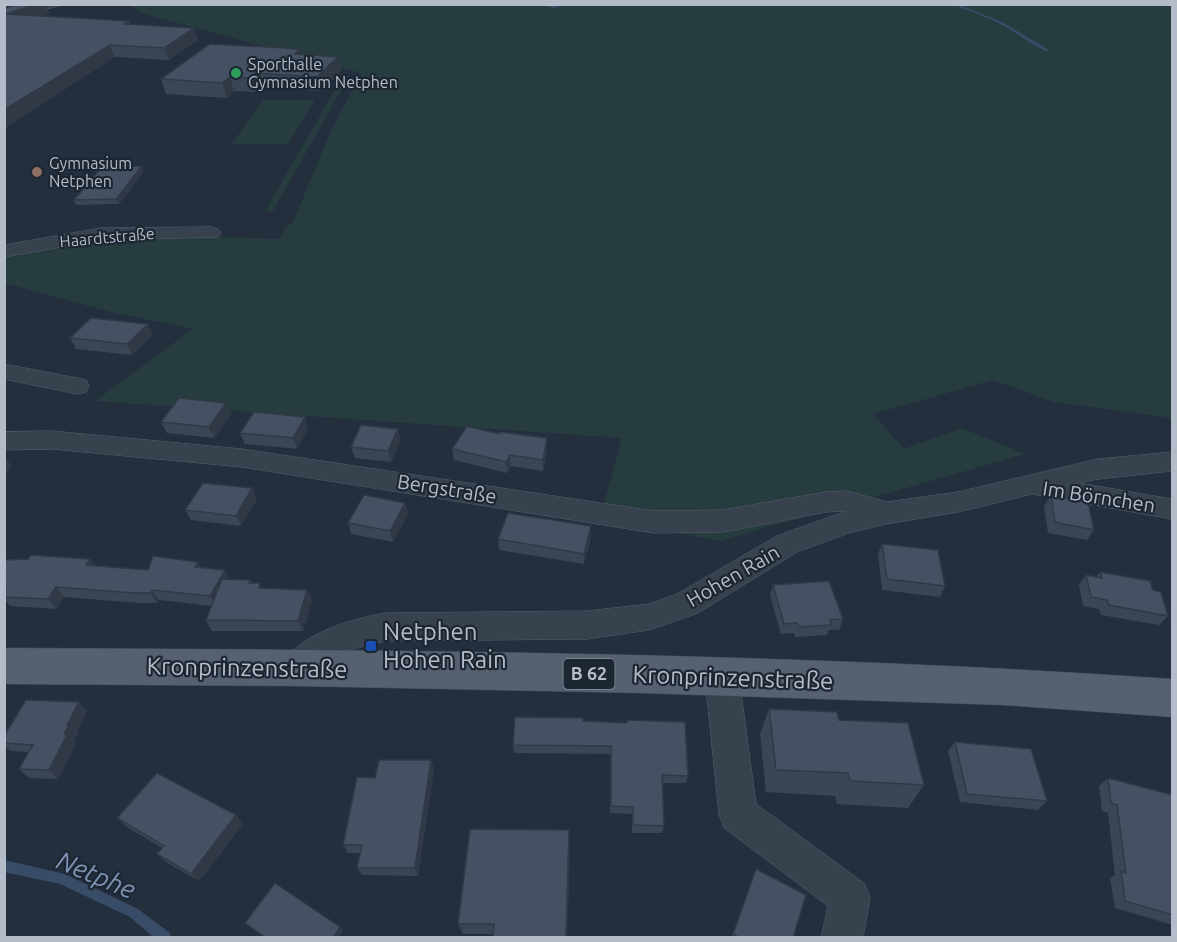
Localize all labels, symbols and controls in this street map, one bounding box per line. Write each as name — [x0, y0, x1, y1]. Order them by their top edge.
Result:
place label: Sporthalle Gymnasium Netphen — [248, 55, 398, 91]
marker: Sporthalle Gymnasium Netphen — [229, 66, 243, 80]
place label: Gymnasium Netphen — [49, 154, 132, 190]
marker: Gymnasium Netphen — [30, 165, 44, 179]
street label: Haardtstraße — [59, 224, 155, 250]
street label: Bergstraße — [396, 469, 498, 508]
street label: Im Börnchen — [1041, 476, 1157, 517]
street label: Hohen Rain — [682, 540, 783, 611]
place label: Netphen Hohen Rain — [383, 618, 507, 673]
marker: Netphen Hohen Rain — [364, 639, 378, 653]
street label: Kronprinzenstraße — [146, 652, 348, 683]
road number: B 62 — [564, 659, 614, 689]
street label: Kronprinzenstraße — [632, 661, 834, 694]
water label: Netphe — [52, 845, 140, 904]

